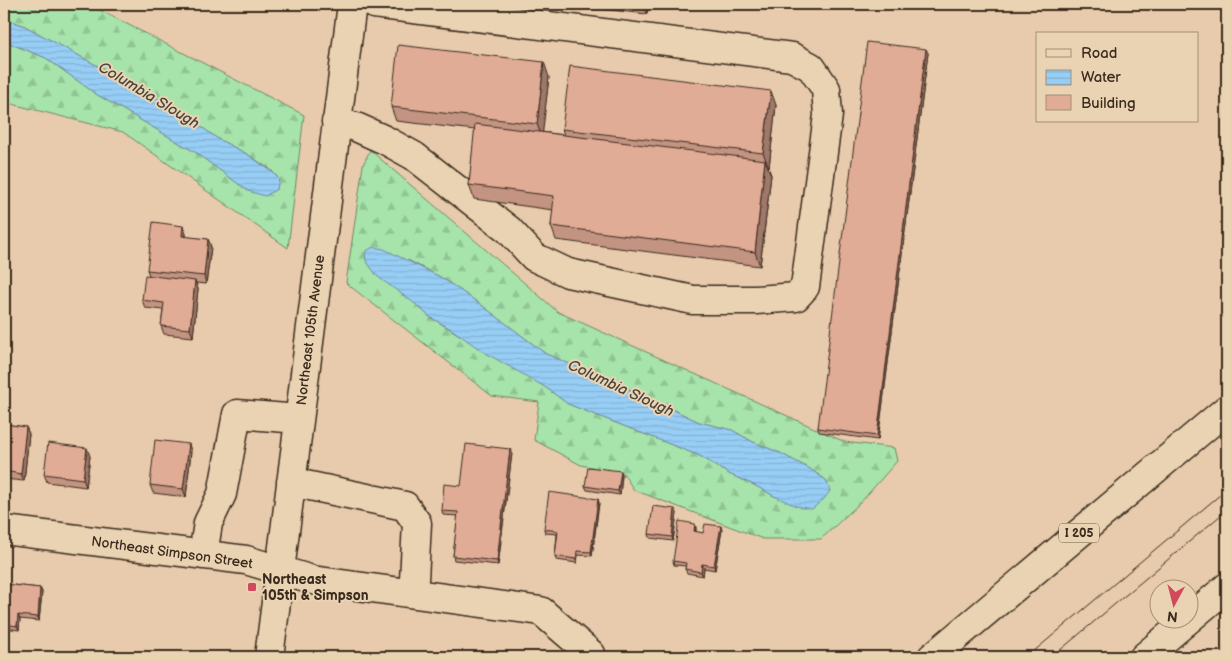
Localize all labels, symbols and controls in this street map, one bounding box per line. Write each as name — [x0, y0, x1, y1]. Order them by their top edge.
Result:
legend — [1036, 32, 1198, 122]
text: Road — [1081, 44, 1117, 63]
water label: Columbia Slough — [95, 58, 203, 133]
text: Water — [1081, 68, 1121, 87]
text: Building — [1081, 94, 1136, 113]
street label: Northeast 105th Avenue — [293, 254, 328, 406]
water label: Columbia Slough — [565, 356, 677, 421]
road number: I 205 — [1059, 524, 1099, 542]
street label: Northeast Simpson Street — [90, 533, 254, 572]
place label: Northeast 105th & Simpson — [262, 571, 369, 604]
north arrow — [1148, 578, 1198, 628]
marker: Northeast 105th & Simpson — [246, 581, 258, 593]
text: N — [1166, 607, 1179, 625]

